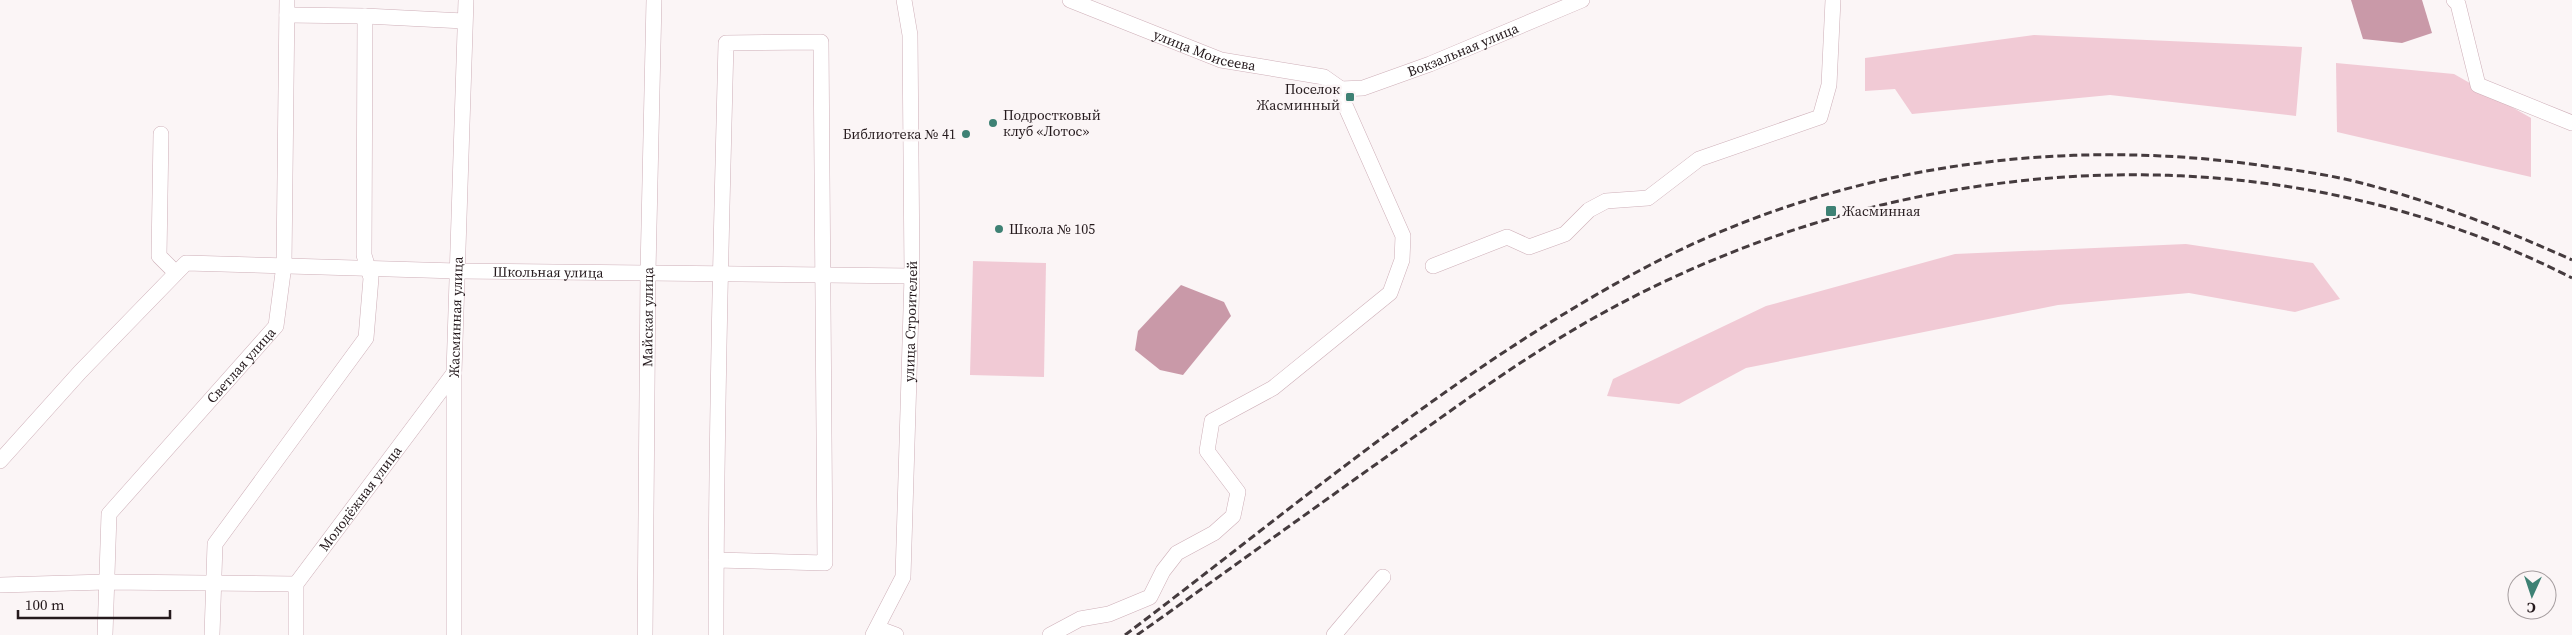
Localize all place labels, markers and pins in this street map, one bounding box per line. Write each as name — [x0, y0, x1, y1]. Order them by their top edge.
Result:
place label: Поселок Жасминный — [1257, 79, 1340, 115]
marker: Поселок Жасминный — [1344, 91, 1356, 103]
place label: Подростковый клуб «Лотос» — [1003, 105, 1101, 141]
marker: Подростковый клуб «Лотос» — [987, 117, 999, 129]
place label: Библиотека № 41 — [843, 124, 956, 144]
marker: Библиотека № 41 — [960, 128, 972, 140]
place label: Жасминная — [1842, 201, 1921, 221]
marker: Жасминная — [1824, 204, 1838, 218]
place label: Школа № 105 — [1009, 219, 1095, 239]
marker: Школа № 105 — [993, 223, 1005, 235]

